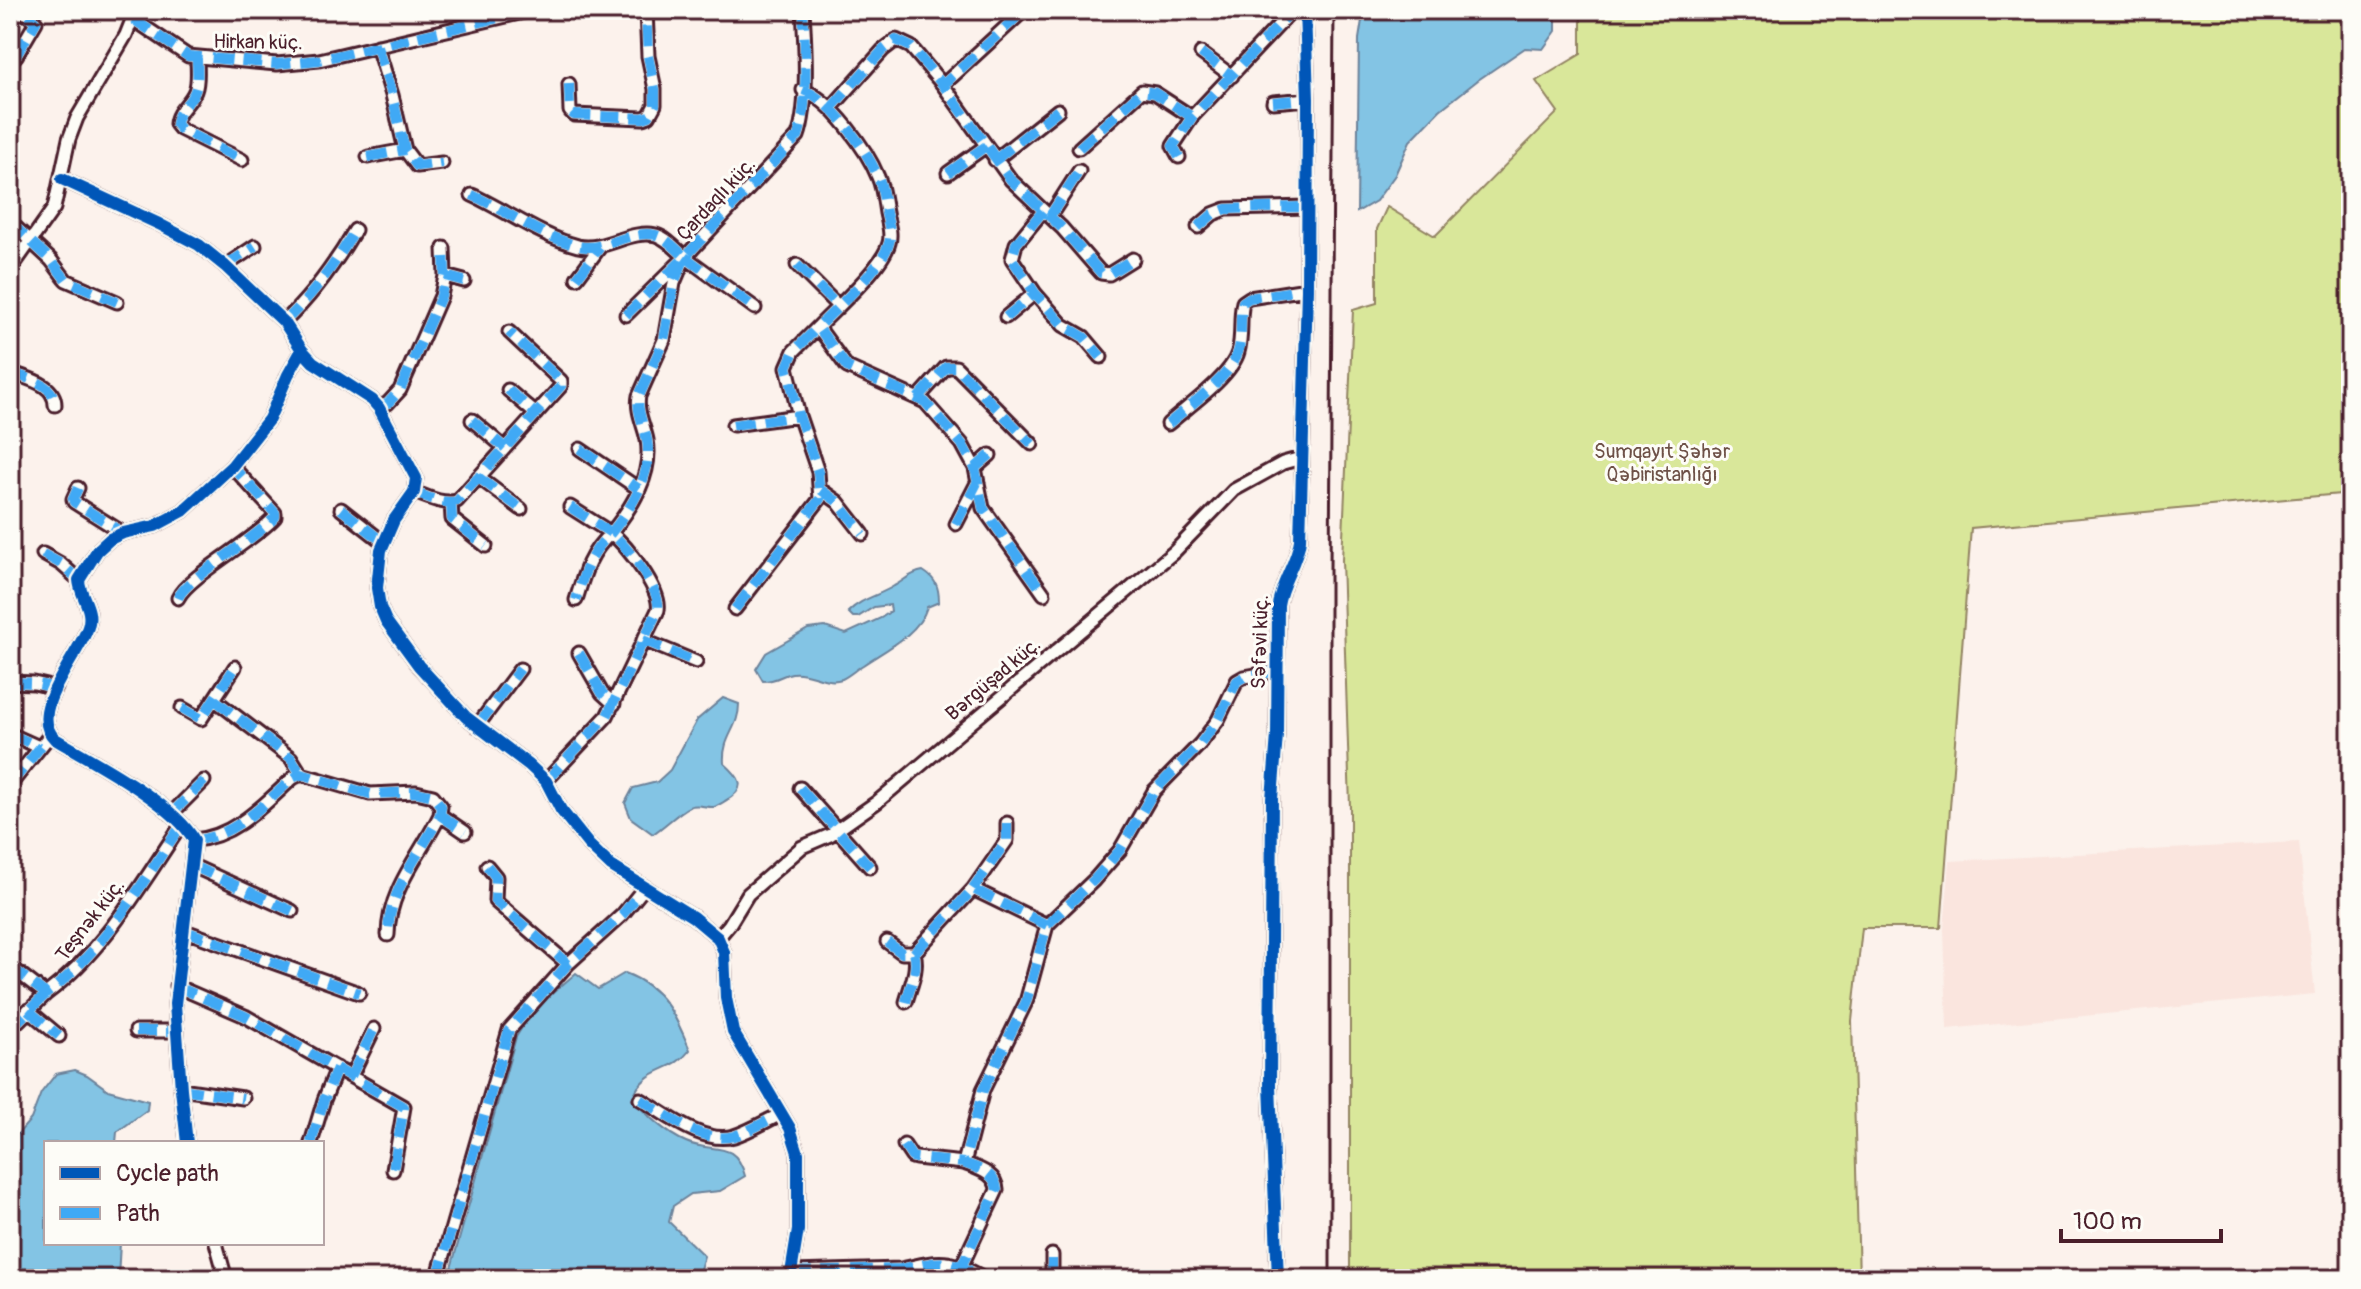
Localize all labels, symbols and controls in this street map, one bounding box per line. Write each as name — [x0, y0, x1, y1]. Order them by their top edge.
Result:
street label: Hirkan küç. — [213, 29, 303, 55]
street label: Çardaqlı küç. — [671, 152, 761, 246]
park label: Sumqayıt Şəhər Qəbiristanlığı — [1594, 439, 1730, 487]
street label: Səfəvi küç. — [1246, 595, 1274, 689]
street label: Bərgüşad küç. — [940, 632, 1046, 726]
street label: Teşnək küç. — [50, 874, 130, 966]
legend — [44, 1141, 324, 1245]
text: Cycle path — [116, 1159, 219, 1188]
scale bar — [2061, 1193, 2221, 1243]
text: Path — [116, 1199, 160, 1228]
text: 100 m — [2073, 1207, 2142, 1236]

